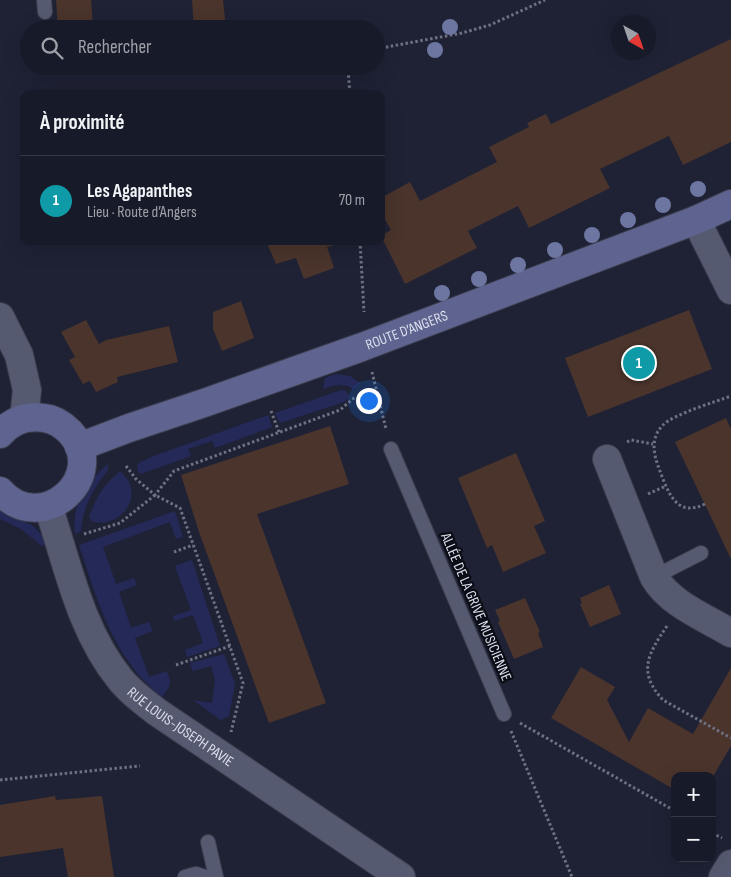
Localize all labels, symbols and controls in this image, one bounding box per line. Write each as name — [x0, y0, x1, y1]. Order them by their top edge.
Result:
north arrow — [611, 15, 656, 60]
search box — [20, 20, 385, 75]
icon: search — [38, 34, 66, 62]
text: Rechercher — [78, 36, 152, 59]
text: À proximité — [40, 110, 125, 135]
text: Les Agapanthes — [87, 180, 192, 203]
text: 1 — [53, 191, 59, 210]
text: 70 m — [339, 191, 365, 210]
text: Lieu · Route d’Angers — [87, 203, 197, 222]
street label: ROUTE D’ANGERS — [363, 306, 450, 354]
pin: 1 — [623, 344, 655, 382]
your location — [356, 388, 382, 414]
street label: ALLÉE DE LA GRIVE MUSICIENNE — [436, 529, 516, 684]
street label: RUE LOUIS-JOSEPH PAVIE — [123, 683, 237, 771]
map controls — [671, 772, 716, 862]
button: + — [671, 772, 716, 817]
button: − — [671, 817, 716, 862]

